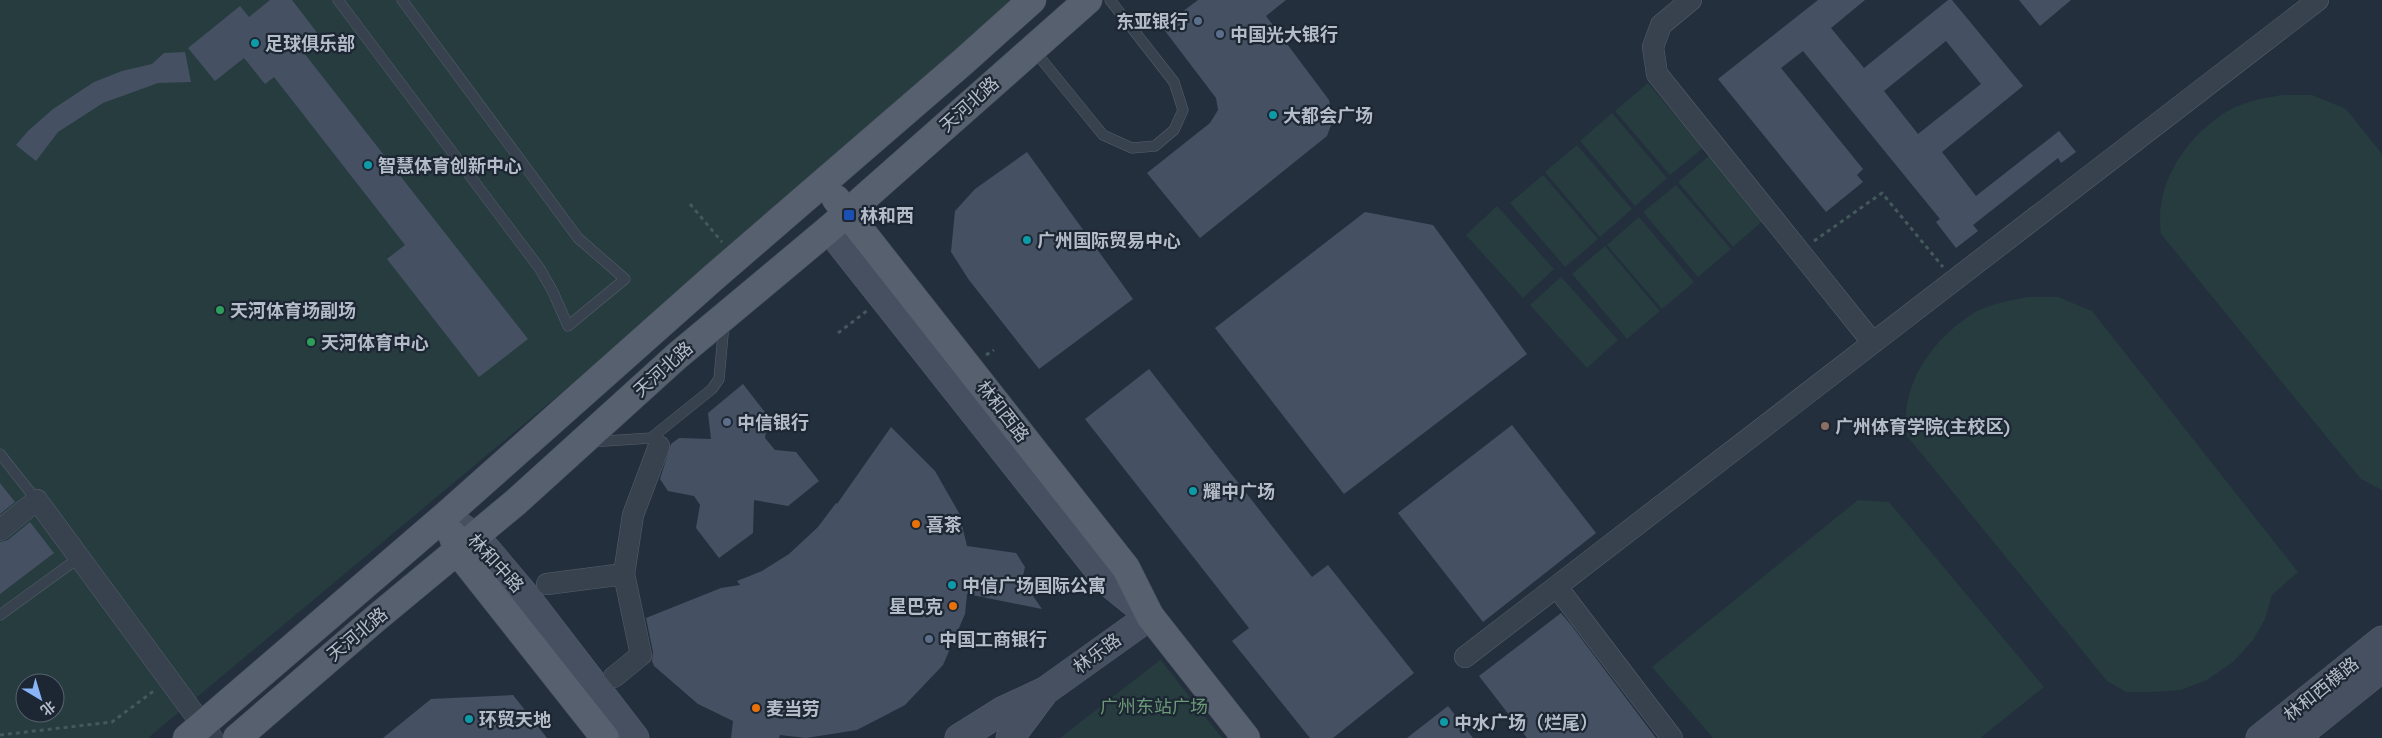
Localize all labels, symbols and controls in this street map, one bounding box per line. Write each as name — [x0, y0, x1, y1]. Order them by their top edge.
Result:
place label: 东亚银行 — [1116, 10, 1188, 33]
marker: 东亚银行 — [1192, 15, 1204, 27]
place label: 中国光大银行 — [1230, 23, 1338, 46]
marker: 中国光大银行 — [1214, 28, 1226, 40]
place label: 足球俱乐部 — [265, 32, 355, 55]
marker: 足球俱乐部 — [249, 37, 261, 49]
street label: 天河北路 — [935, 71, 1003, 137]
place label: 大都会广场 — [1283, 104, 1373, 127]
marker: 大都会广场 — [1267, 109, 1279, 121]
place label: 智慧体育创新中心 — [378, 154, 522, 177]
marker: 智慧体育创新中心 — [362, 159, 374, 171]
place label: 林和西 — [860, 204, 914, 227]
marker: 林和西 — [842, 208, 856, 222]
place label: 广州国际贸易中心 — [1037, 229, 1181, 252]
marker: 广州国际贸易中心 — [1021, 234, 1033, 246]
place label: 天河体育场副场 — [230, 299, 356, 322]
marker: 天河体育场副场 — [214, 304, 226, 316]
place label: 天河体育中心 — [321, 331, 429, 354]
marker: 天河体育中心 — [305, 336, 317, 348]
street label: 天河北路 — [629, 336, 697, 402]
street label: 林和西路 — [972, 376, 1034, 446]
place label: 中信银行 — [737, 411, 809, 434]
place label: 广州体育学院(主校区) — [1835, 415, 2010, 438]
marker: 中信银行 — [721, 416, 733, 428]
marker: 广州体育学院(主校区) — [1819, 420, 1831, 432]
place label: 耀中广场 — [1203, 480, 1275, 503]
marker: 耀中广场 — [1187, 485, 1199, 497]
place label: 喜茶 — [926, 513, 962, 536]
marker: 喜茶 — [910, 518, 922, 530]
street label: 林和中路 — [463, 529, 529, 597]
place label: 中信广场国际公寓 — [962, 574, 1106, 597]
marker: 中信广场国际公寓 — [946, 579, 958, 591]
place label: 星巴克 — [889, 595, 943, 618]
marker: 星巴克 — [947, 600, 959, 612]
street label: 天河北路 — [322, 602, 392, 666]
place label: 中国工商银行 — [939, 628, 1047, 651]
street label: 林乐路 — [1068, 628, 1126, 678]
marker: 中国工商银行 — [923, 633, 935, 645]
street label: 林和西横路 — [2279, 652, 2363, 726]
north arrow — [15, 673, 65, 723]
park label: 广州东站广场 — [1100, 695, 1208, 718]
text: 北 — [37, 697, 59, 720]
place label: 麦当劳 — [766, 697, 820, 720]
marker: 麦当劳 — [750, 702, 762, 714]
place label: 环贸天地 — [479, 708, 551, 731]
place label: 中水广场（烂尾） — [1454, 711, 1598, 734]
marker: 环贸天地 — [463, 713, 475, 725]
marker: 中水广场（烂尾） — [1438, 716, 1450, 728]

